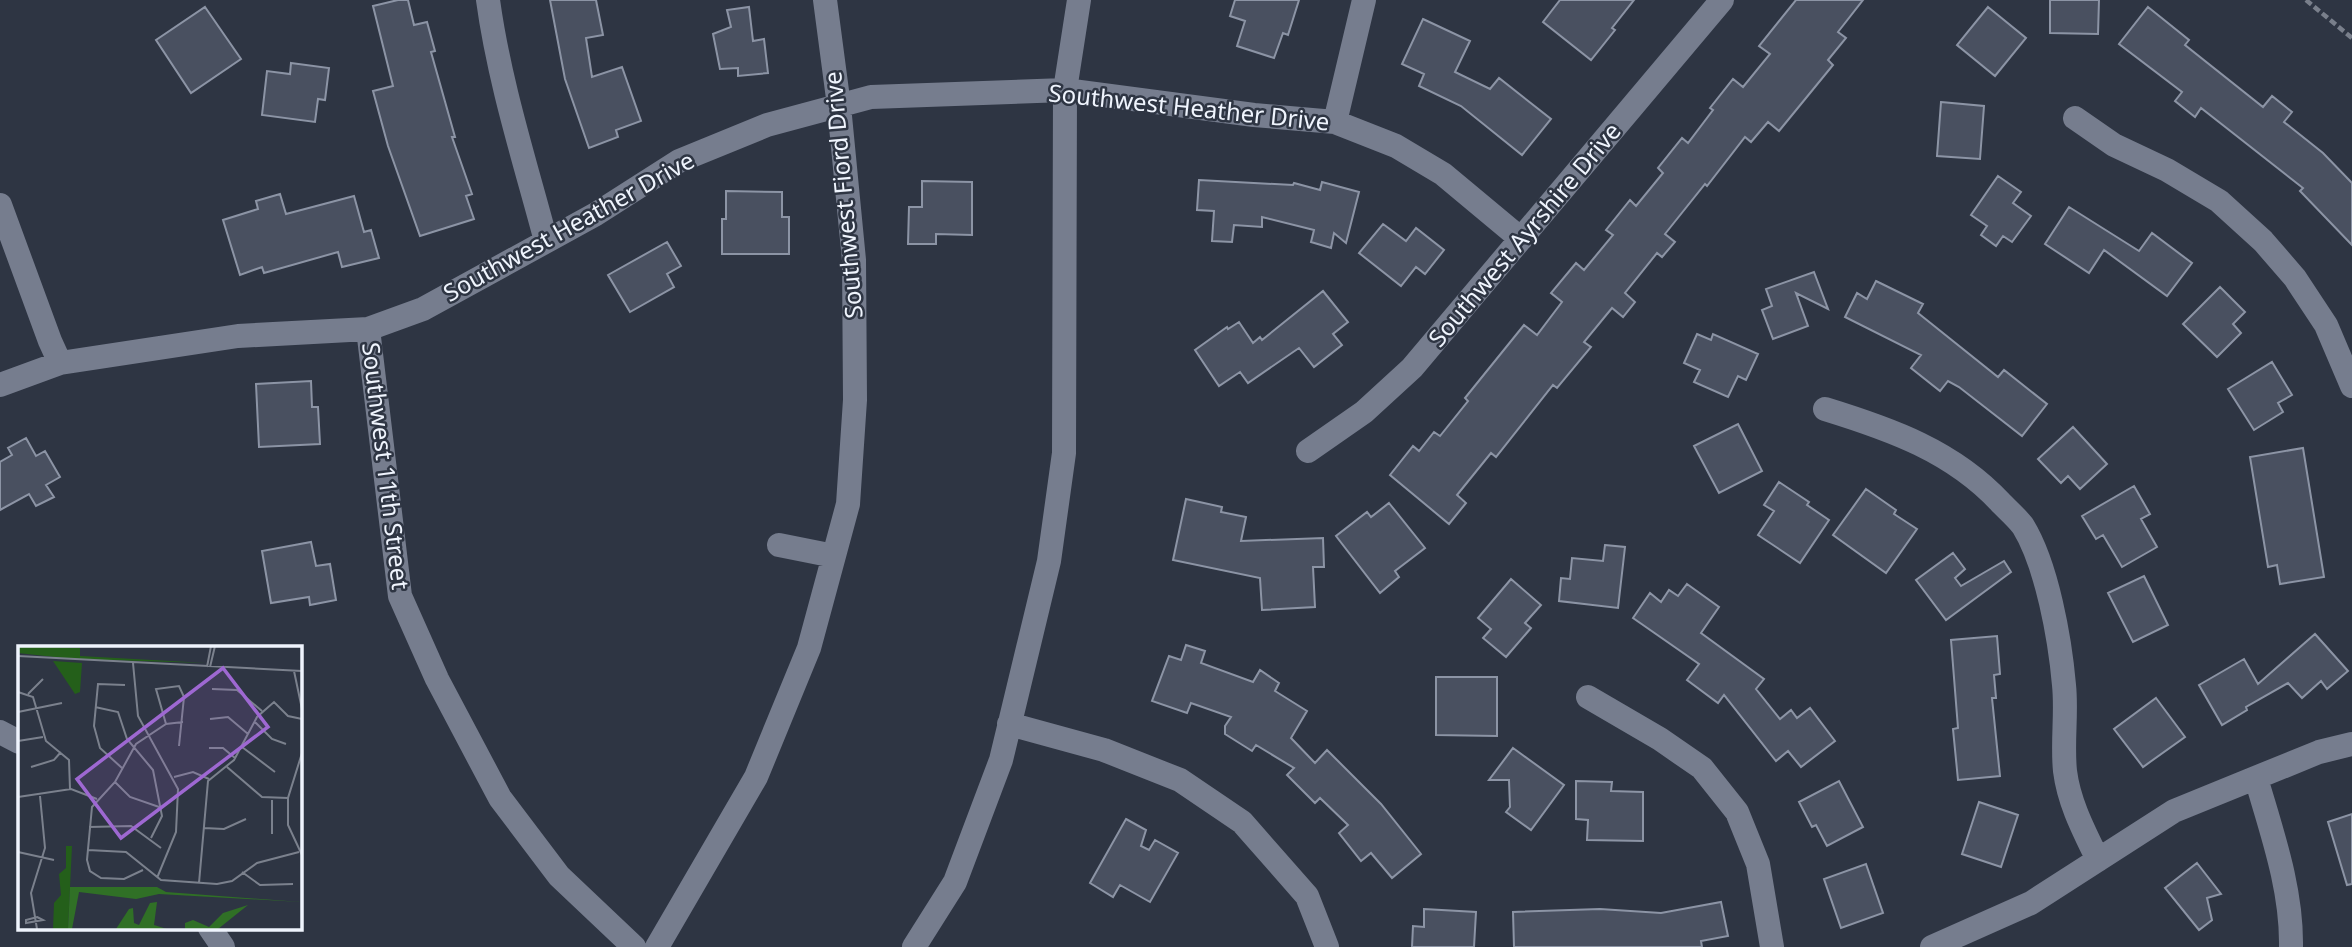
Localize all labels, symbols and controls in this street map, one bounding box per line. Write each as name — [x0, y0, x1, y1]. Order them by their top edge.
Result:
street label: Southwest Fiord Drive — [815, 70, 870, 320]
street label: Southwest Heather Drive — [1047, 75, 1331, 138]
street label: Southwest Ayrshire Drive — [1420, 115, 1628, 353]
street label: Southwest Heather Drive — [437, 143, 700, 309]
street label: Southwest 11th Street — [355, 340, 418, 592]
inset map — [18, 646, 301, 930]

